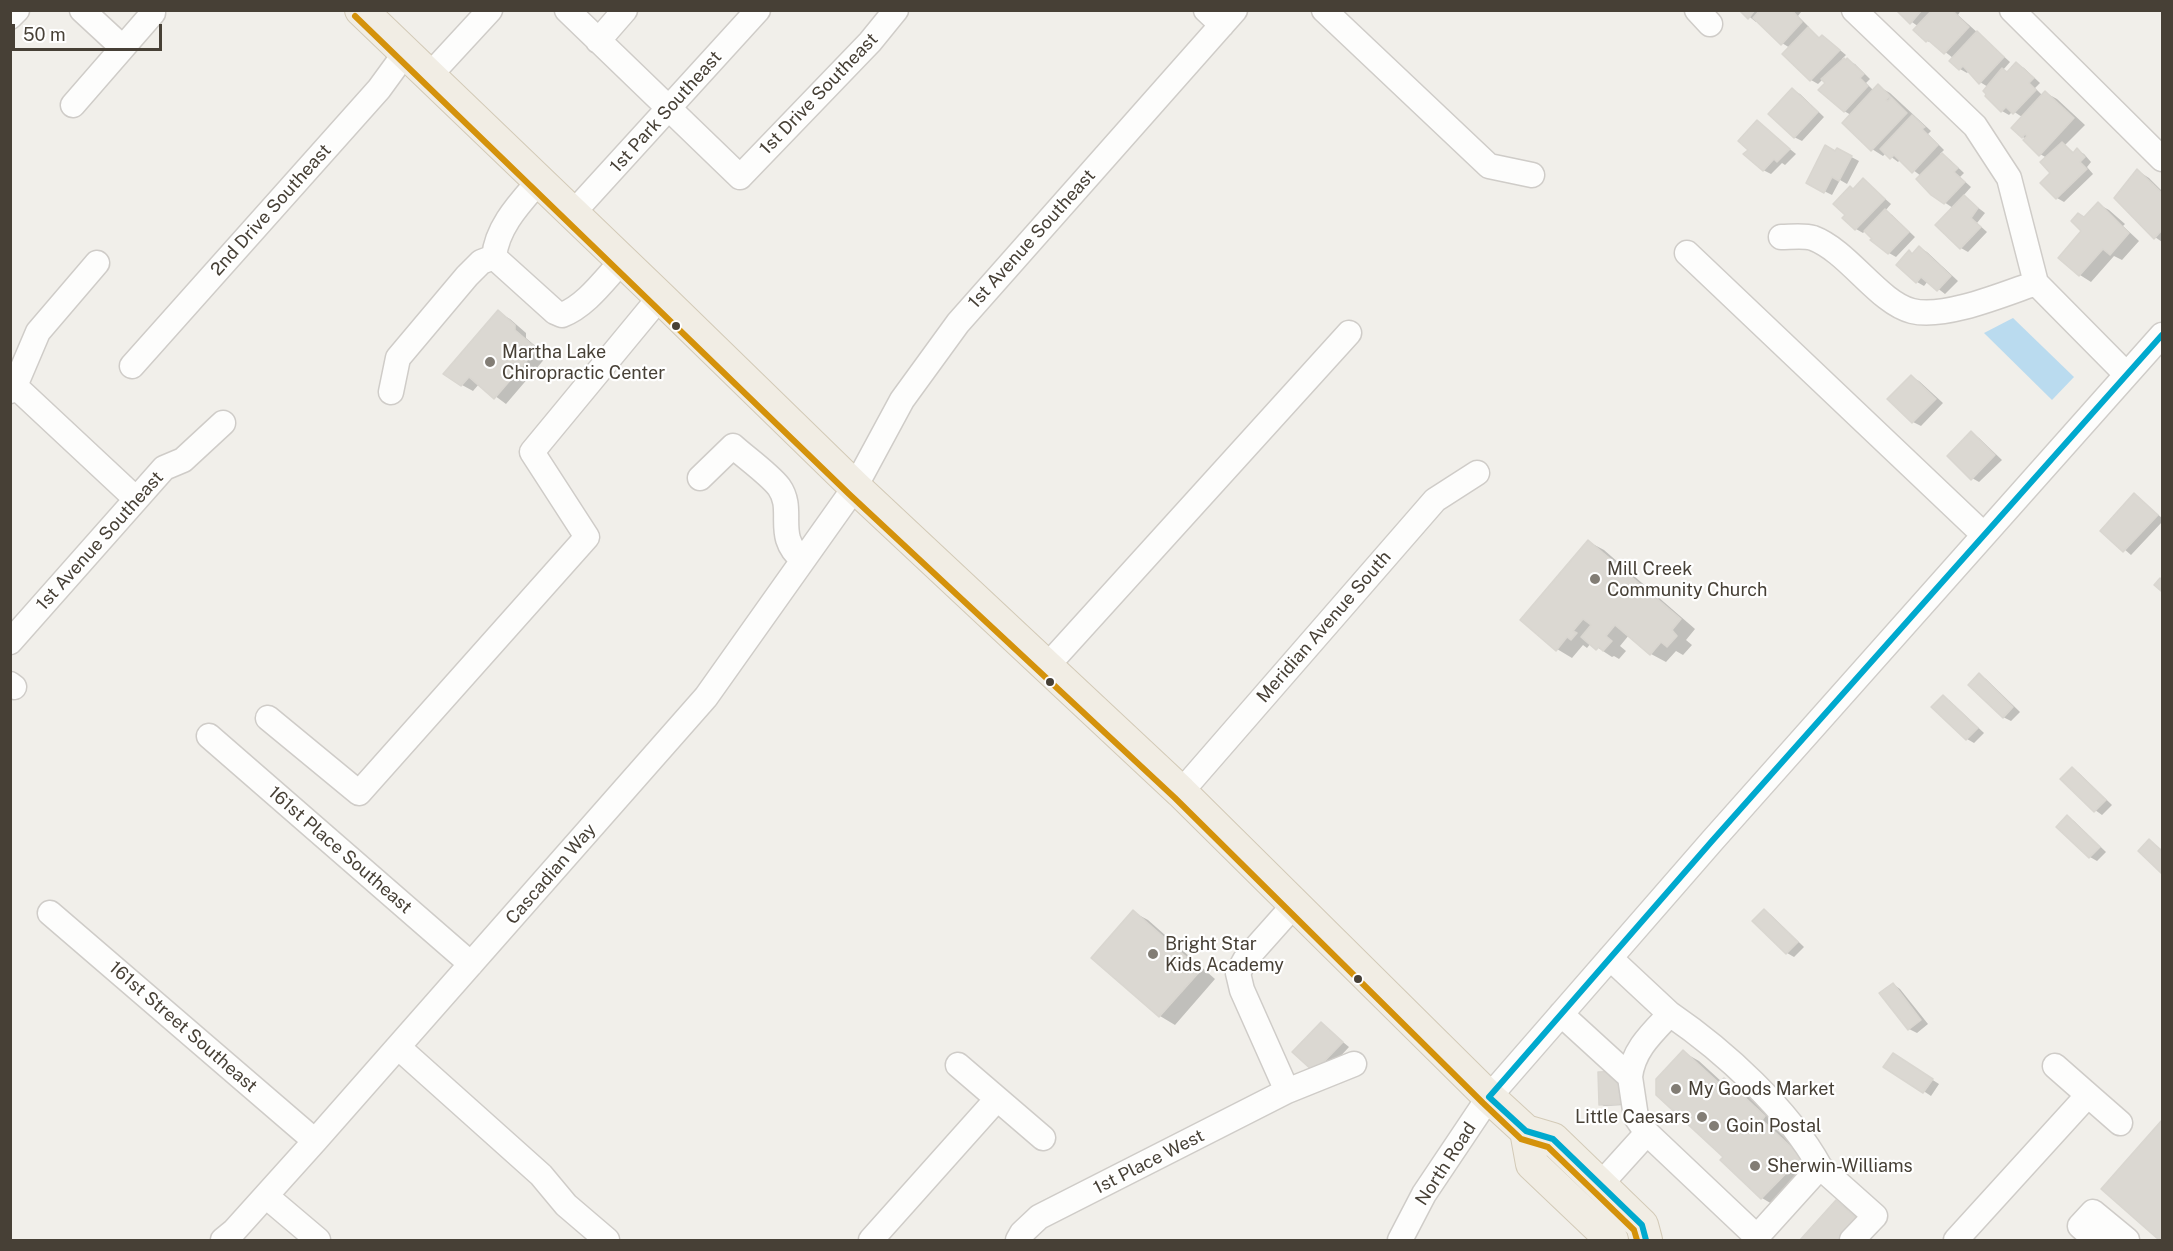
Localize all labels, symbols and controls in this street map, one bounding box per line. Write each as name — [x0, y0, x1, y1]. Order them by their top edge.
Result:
scale bar — [15, 12, 165, 50]
text: 50 m — [23, 24, 66, 45]
street label: 1st Drive Southeast — [755, 29, 883, 159]
street label: 1st Park Southeast — [606, 47, 726, 177]
street label: 2nd Drive Southeast — [206, 140, 336, 280]
street label: 1st Avenue Southeast — [964, 165, 1100, 313]
unlabelled marker — [670, 320, 682, 332]
place label: Martha Lake Chiropractic Center — [502, 341, 665, 384]
marker: Martha Lake Chiropractic Center — [483, 355, 497, 369]
street label: 1st Avenue Southeast — [32, 467, 168, 615]
street label: Meridian Avenue South — [1252, 547, 1396, 707]
place label: Mill Creek Community Church — [1607, 558, 1767, 600]
marker: Mill Creek Community Church — [1588, 572, 1602, 586]
unlabelled marker — [1044, 676, 1056, 688]
street label: 161st Place Southeast — [264, 782, 416, 918]
street label: Cascadian Way — [501, 819, 601, 929]
place label: Bright Star Kids Academy — [1165, 933, 1284, 976]
marker: Bright Star Kids Academy — [1146, 947, 1160, 961]
street label: 161st Street Southeast — [105, 957, 261, 1097]
unlabelled marker — [1352, 973, 1364, 985]
place label: My Goods Market — [1688, 1078, 1835, 1100]
marker: My Goods Market — [1669, 1082, 1683, 1096]
place label: Little Caesars — [1575, 1106, 1690, 1128]
marker: Little Caesars — [1695, 1110, 1709, 1124]
place label: Goin Postal — [1726, 1115, 1821, 1137]
street label: North Road — [1411, 1118, 1481, 1210]
marker: Goin Postal — [1707, 1119, 1721, 1133]
street label: 1st Place West — [1090, 1125, 1208, 1199]
place label: Sherwin-Williams — [1767, 1155, 1913, 1177]
marker: Sherwin-Williams — [1748, 1159, 1762, 1173]

